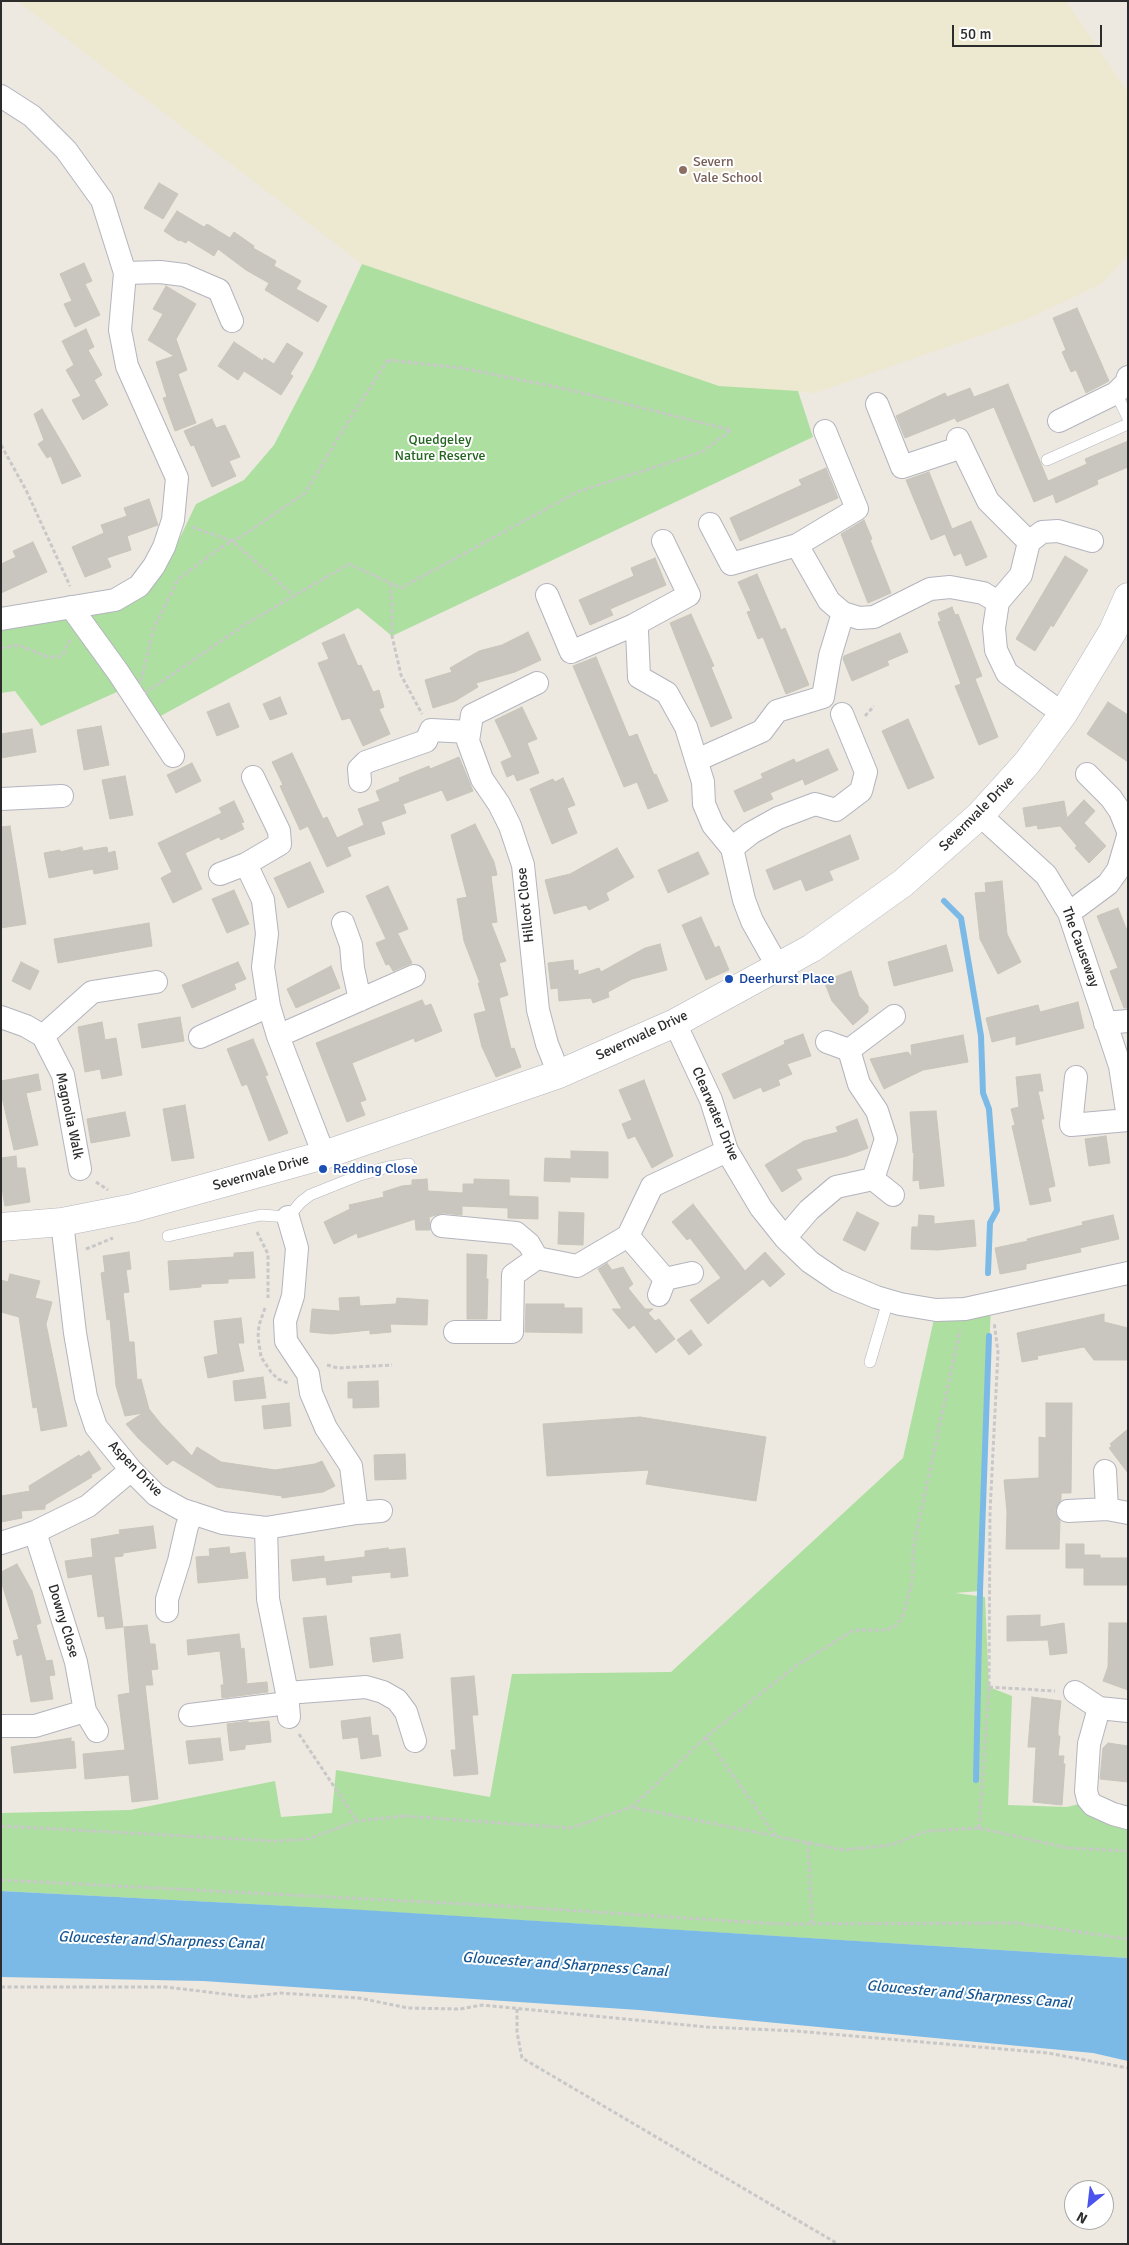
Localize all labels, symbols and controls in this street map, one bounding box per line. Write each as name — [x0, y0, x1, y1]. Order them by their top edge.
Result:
scale bar — [954, 15, 1104, 47]
text: 50 m — [960, 25, 991, 43]
place label: Severn Vale School — [693, 154, 762, 186]
marker: Severn Vale School — [677, 164, 689, 176]
park label: Quedgeley Nature Reserve — [394, 432, 486, 464]
street label: Severnvale Drive — [936, 773, 1018, 855]
street label: Hillcot Close — [514, 867, 538, 943]
street label: The Causeway — [1058, 905, 1102, 989]
place label: Deerhurst Place — [739, 971, 834, 987]
marker: Deerhurst Place — [723, 973, 735, 985]
street label: Severnvale Drive — [593, 1007, 691, 1065]
street label: Clearwater Drive — [688, 1065, 742, 1163]
street label: Magnolia Walk — [52, 1071, 86, 1161]
street label: Severnvale Drive — [211, 1151, 311, 1195]
place label: Redding Close — [333, 1161, 418, 1177]
marker: Redding Close — [317, 1163, 329, 1175]
street label: Aspen Drive — [104, 1438, 166, 1500]
street label: Downy Close — [44, 1582, 82, 1660]
water label: Gloucester and Sharpness Canal — [58, 1928, 264, 1954]
water label: Gloucester and Sharpness Canal — [462, 1949, 668, 1981]
water label: Gloucester and Sharpness Canal — [866, 1977, 1072, 2013]
north arrow — [1064, 2180, 1114, 2230]
text: N — [1074, 2208, 1090, 2227]

